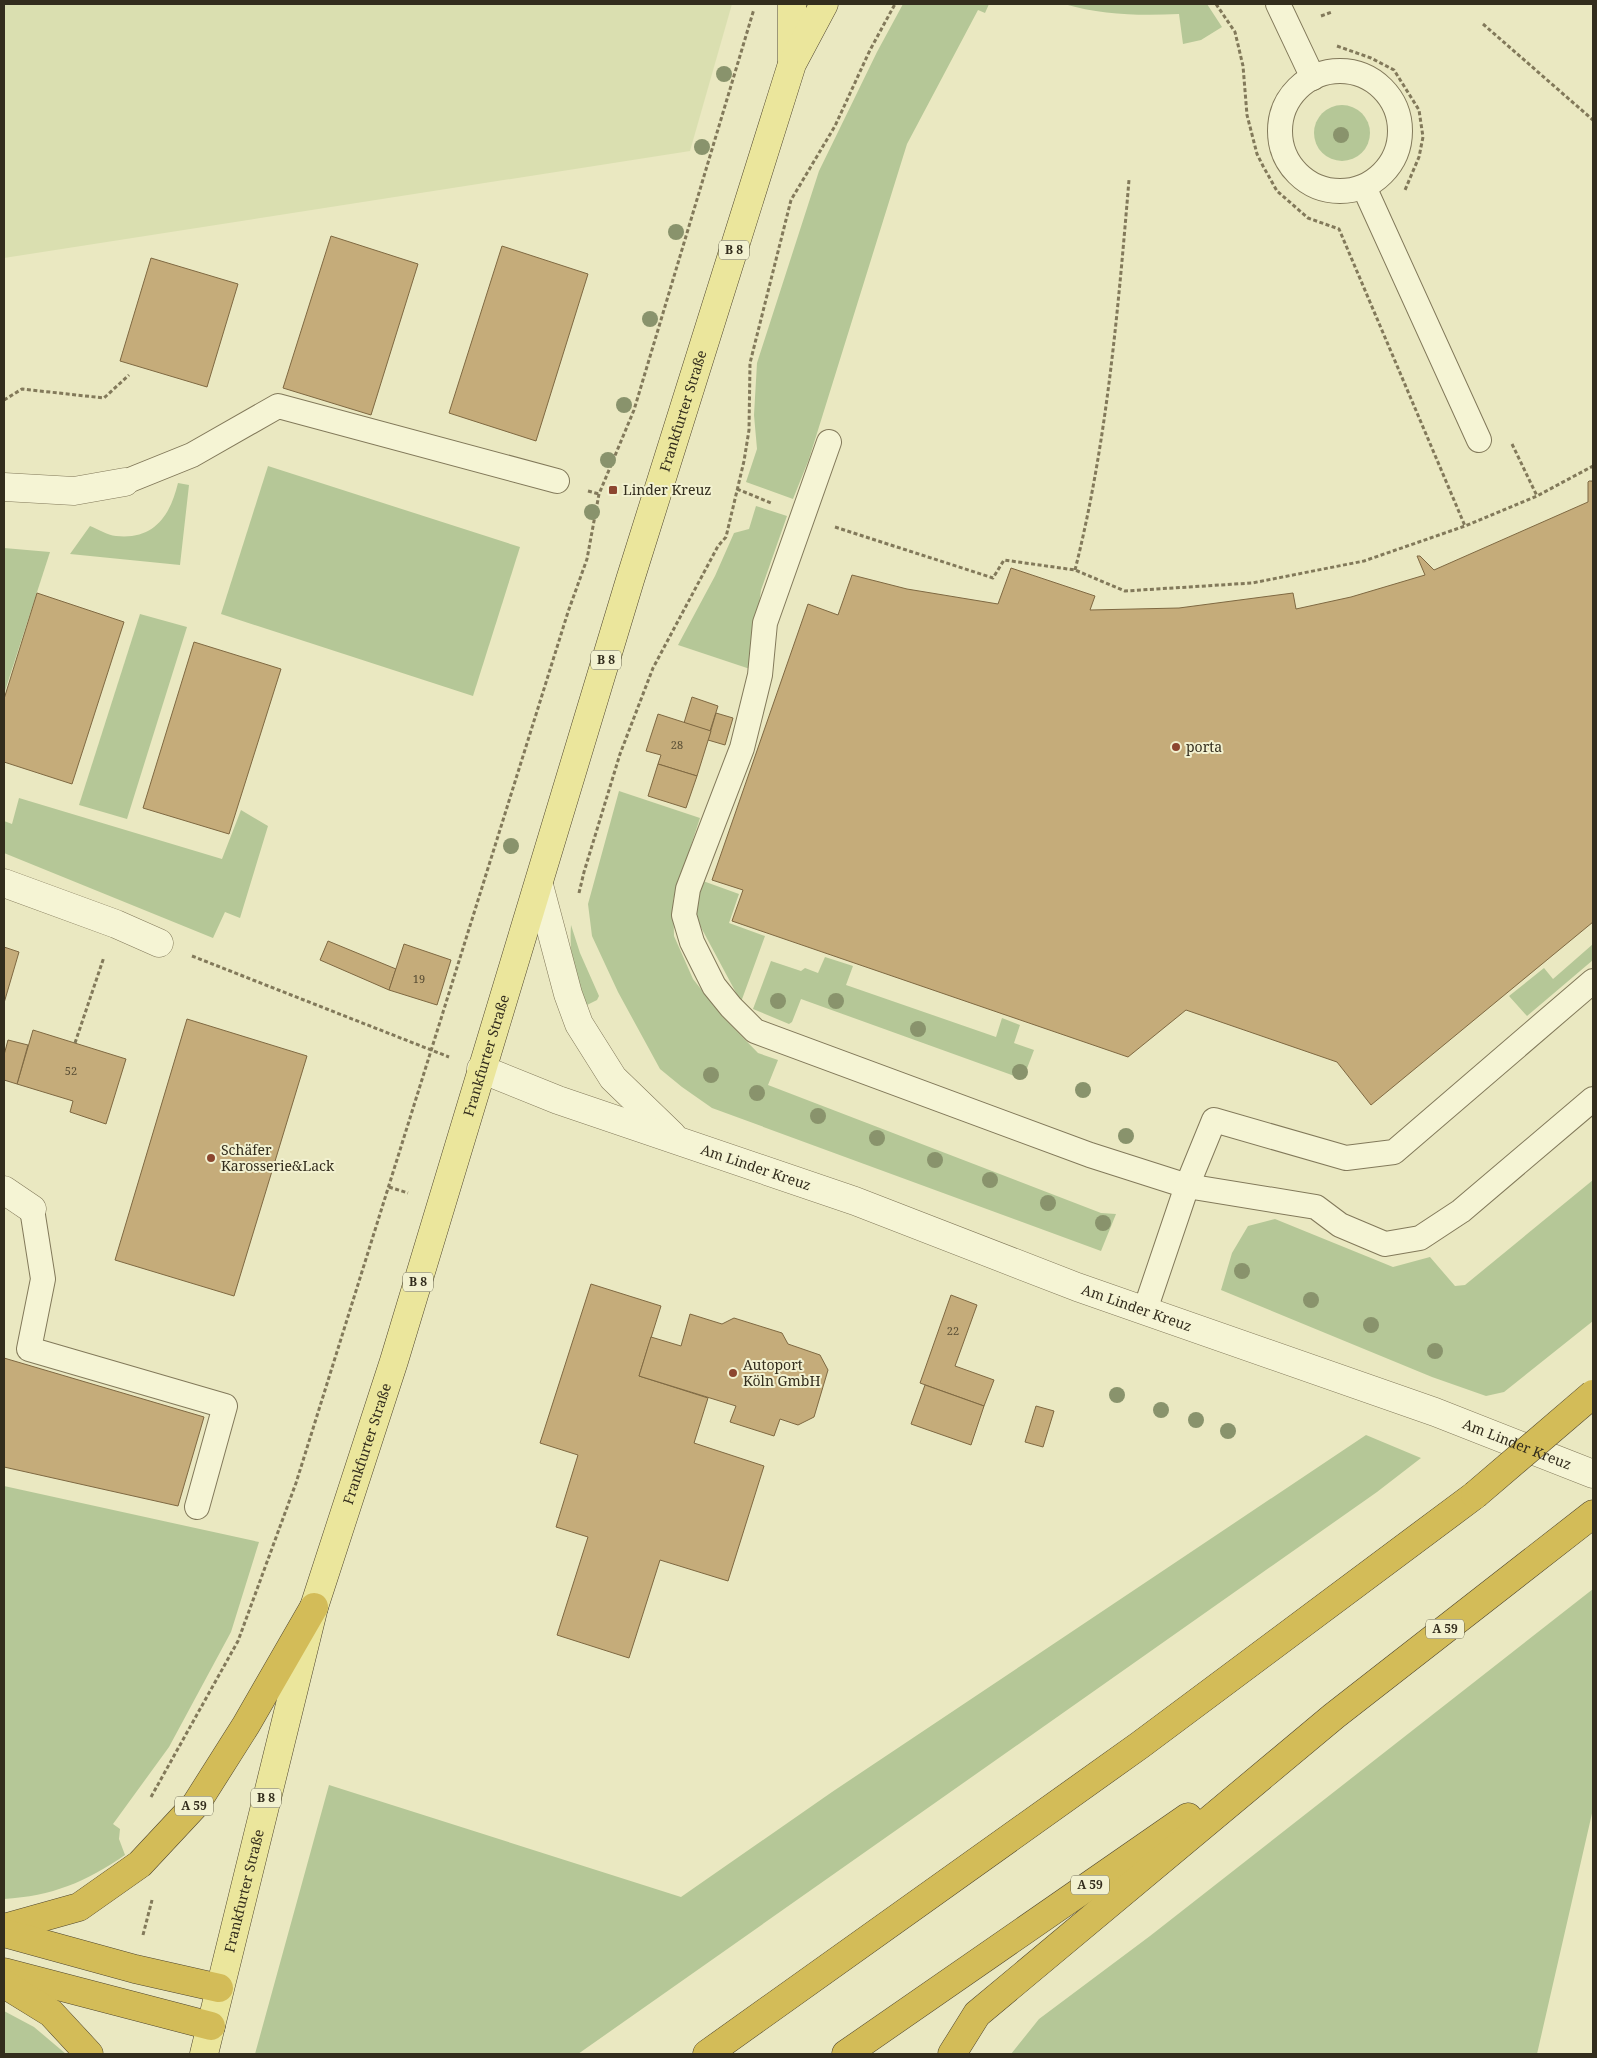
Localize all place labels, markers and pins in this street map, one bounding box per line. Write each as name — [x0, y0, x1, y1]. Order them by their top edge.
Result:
place label: Linder Kreuz — [623, 480, 711, 499]
marker: Linder Kreuz — [607, 484, 619, 496]
place label: porta — [1186, 737, 1222, 756]
marker: porta — [1170, 741, 1182, 753]
place label: Schäfer Karosserie&Lack — [221, 1140, 335, 1175]
marker: Schäfer Karosserie&Lack — [205, 1152, 217, 1164]
place label: Autoport Köln GmbH — [743, 1355, 821, 1390]
marker: Autoport Köln GmbH — [727, 1367, 739, 1379]

